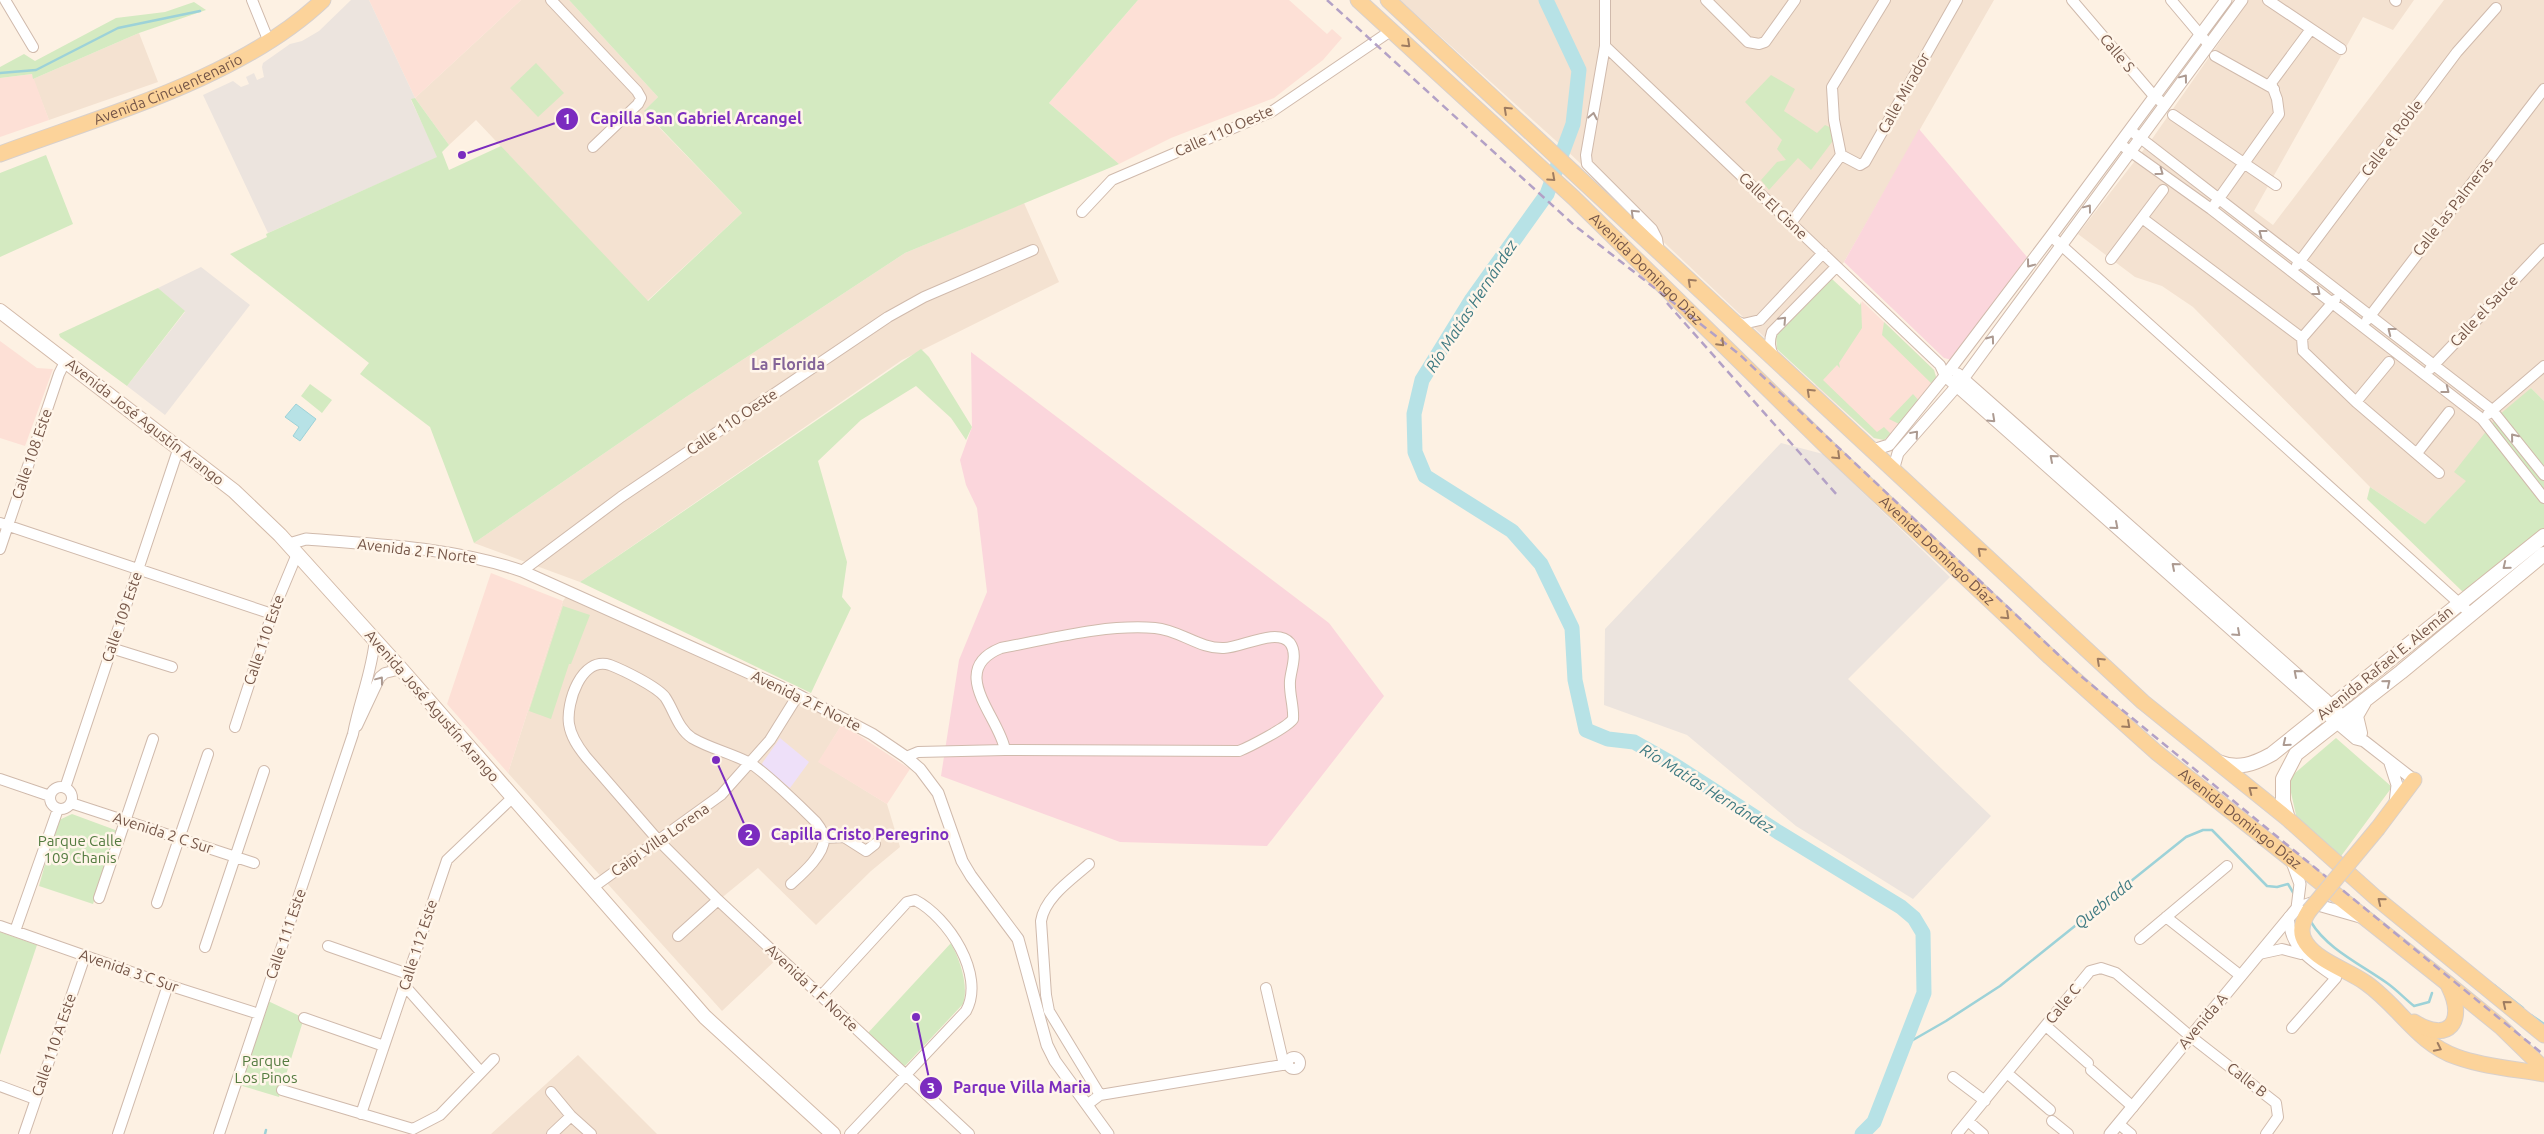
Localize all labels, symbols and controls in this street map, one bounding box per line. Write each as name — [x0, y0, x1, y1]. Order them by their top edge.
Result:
street label: Calle S — [2097, 30, 2138, 75]
one-way arrow — [1402, 38, 1411, 47]
street label: Calle Mirador — [1874, 49, 1933, 136]
street label: Avenida Cincuentenario — [91, 50, 245, 128]
one-way arrow — [2179, 75, 2187, 84]
street label: Calle el Roble — [2357, 96, 2426, 179]
street label: Calle 110 Oeste — [1172, 101, 1276, 160]
callout: Capilla San Gabriel Arcangel — [555, 103, 811, 134]
one-way arrow — [1504, 107, 1513, 116]
text: Capilla San Gabriel Arcangel — [590, 109, 802, 127]
text: 1 — [563, 110, 571, 127]
one-way arrow — [1587, 112, 1598, 121]
street label: Calle las Palmeras — [2409, 154, 2496, 259]
one-way arrow — [2154, 166, 2164, 175]
street label: Calle El Cisne — [1736, 169, 1811, 242]
one-way arrow — [1546, 172, 1555, 181]
one-way arrow — [2082, 205, 2090, 214]
street label: Avenida Domingo Díaz — [1586, 209, 1706, 328]
one-way arrow — [1631, 210, 1640, 219]
one-way arrow — [2258, 230, 2268, 239]
water label: Río Matías Hernández — [1422, 236, 1521, 375]
one-way arrow — [2027, 258, 2036, 268]
street label: Calle el Sauce — [2446, 271, 2521, 350]
one-way arrow — [1688, 279, 1697, 288]
one-way arrow — [2311, 286, 2320, 294]
one-way arrow — [1777, 316, 1786, 325]
one-way arrow — [2388, 328, 2397, 337]
one-way arrow — [1985, 335, 1994, 345]
one-way arrow — [1715, 337, 1724, 346]
street label: Avenida José Agustín Arango — [63, 355, 228, 489]
district label: La Florida — [751, 355, 825, 373]
one-way arrow — [2440, 384, 2450, 393]
street label: Calle 110 Oeste — [683, 385, 780, 458]
one-way arrow — [1807, 389, 1816, 398]
street label: Calle 108 Este — [8, 406, 55, 501]
one-way arrow — [1987, 413, 1996, 422]
one-way arrow — [1909, 431, 1917, 440]
one-way arrow — [2511, 434, 2519, 443]
one-way arrow — [1832, 450, 1841, 459]
one-way arrow — [2050, 455, 2059, 464]
street label: Avenida Domingo Díaz — [1876, 492, 1998, 608]
one-way arrow — [2109, 520, 2118, 529]
street label: Avenida 2 F Norte — [357, 535, 478, 566]
one-way arrow — [1977, 548, 1986, 557]
one-way arrow — [2503, 561, 2512, 569]
one-way arrow — [2171, 562, 2180, 571]
street label: Calle 109 Este — [98, 569, 145, 664]
street label: Calle 110 Este — [240, 592, 287, 687]
street label: Avenida Rafael E. Alemán — [2313, 602, 2456, 723]
one-way arrow — [2001, 610, 2010, 619]
street label: Avenida José Agustín Arango — [362, 626, 503, 785]
one-way arrow — [2231, 627, 2240, 636]
one-way arrow — [2096, 658, 2105, 667]
street label: Avenida 2 F Norte — [749, 667, 864, 734]
one-way arrow — [2293, 670, 2302, 679]
one-way arrow — [374, 676, 383, 686]
one-way arrow — [2381, 680, 2390, 689]
one-way arrow — [2121, 719, 2130, 728]
one-way arrow — [2283, 737, 2292, 745]
water label: Río Matías Hernández — [1637, 740, 1777, 837]
street label: Avenida Domingo Díaz — [2176, 765, 2305, 872]
one-way arrow — [2249, 788, 2258, 796]
street label: Caipi Villa Lorena — [607, 799, 712, 880]
street label: Avenida 2 C Sur — [111, 808, 215, 857]
callout: Capilla Cristo Peregrino — [736, 819, 960, 850]
text: Capilla Cristo Peregrino — [771, 825, 949, 843]
text: 2 — [745, 826, 753, 843]
park label: Parque Calle 109 Chanis — [38, 832, 122, 866]
water label: Quebrada — [2070, 874, 2137, 933]
street label: Calle 111 Este — [262, 886, 309, 981]
street label: Calle 112 Este — [395, 897, 440, 992]
one-way arrow — [2377, 898, 2386, 907]
street label: Avenida 1 F Norte — [763, 941, 862, 1035]
street label: Avenida 3 C Sur — [77, 946, 181, 996]
street label: Calle C — [2042, 981, 2084, 1027]
street label: Avenida A — [2175, 989, 2231, 1052]
street label: Calle 110 A Este — [28, 991, 79, 1098]
one-way arrow — [2503, 1001, 2512, 1010]
one-way arrow — [2433, 1042, 2442, 1052]
park label: Parque Los Pinos — [235, 1052, 297, 1086]
street label: Calle B — [2224, 1059, 2271, 1100]
callout: Parque Villa Maria — [918, 1072, 1101, 1103]
text: Parque Villa Maria — [953, 1078, 1091, 1096]
text: 3 — [927, 1079, 935, 1096]

